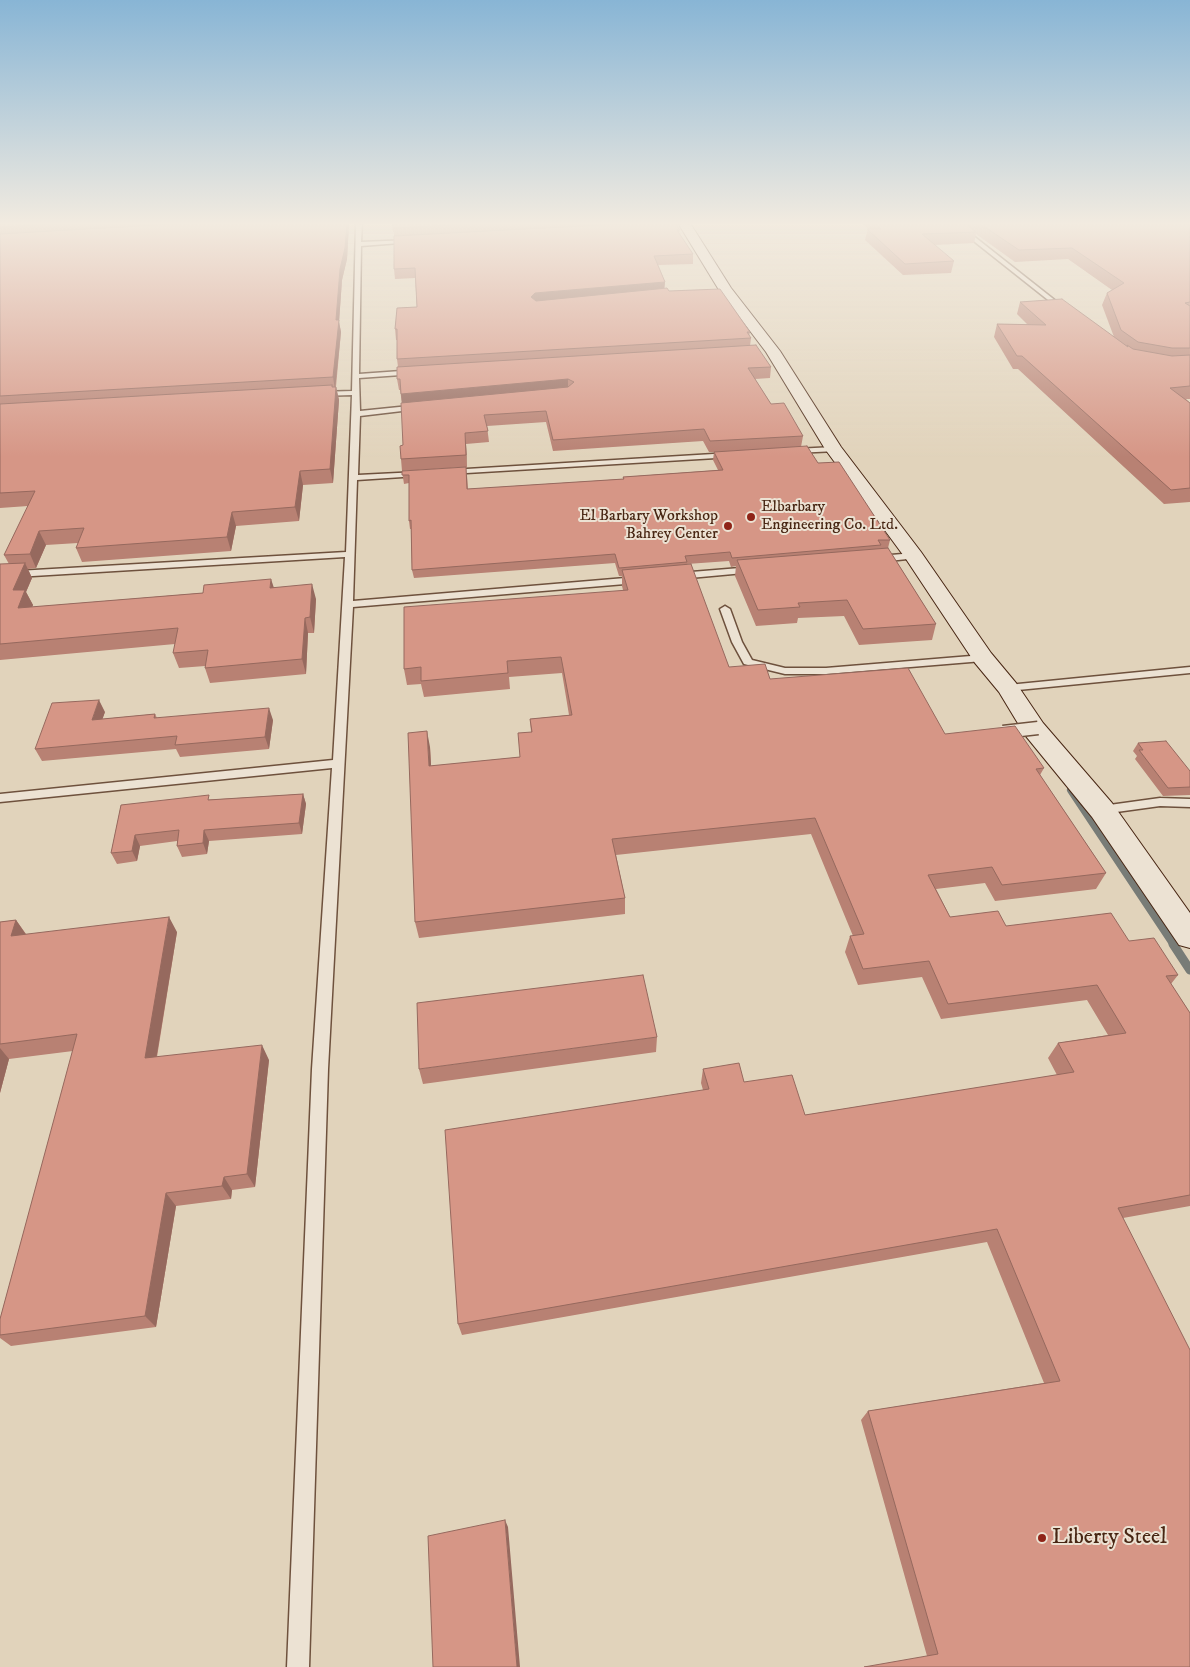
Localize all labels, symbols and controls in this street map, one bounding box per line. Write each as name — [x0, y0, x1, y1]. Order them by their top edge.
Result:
place label: Elbarbary Engineering Co. Ltd. — [761, 498, 898, 536]
place label: El Barbary Workshop Bahrey Center — [579, 507, 718, 545]
marker: Elbarbary Engineering Co. Ltd. — [745, 511, 757, 523]
marker: El Barbary Workshop Bahrey Center — [722, 520, 734, 532]
place label: Liberty Steel — [1052, 1525, 1167, 1551]
marker: Liberty Steel — [1036, 1532, 1048, 1544]

